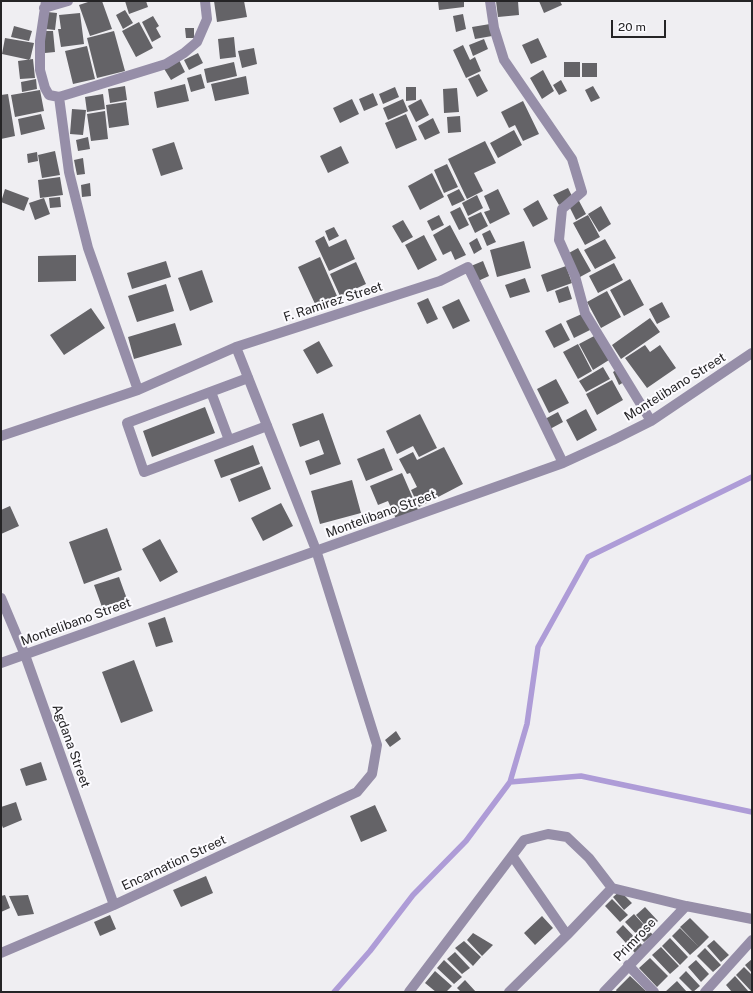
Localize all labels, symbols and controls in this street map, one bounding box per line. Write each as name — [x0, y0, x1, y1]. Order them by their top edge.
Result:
scale bar — [613, 12, 668, 38]
text: 20 m — [618, 20, 646, 34]
street label: F. Ramirez Street — [282, 279, 384, 325]
street label: Montelibano Street — [622, 350, 728, 424]
street label: Montelibano Street — [324, 487, 438, 541]
street label: Montelibano Street — [19, 595, 133, 649]
street label: Agdana Street — [49, 702, 93, 790]
street label: Encarnation Street — [119, 832, 229, 894]
street label: Primrose — [611, 915, 659, 965]

